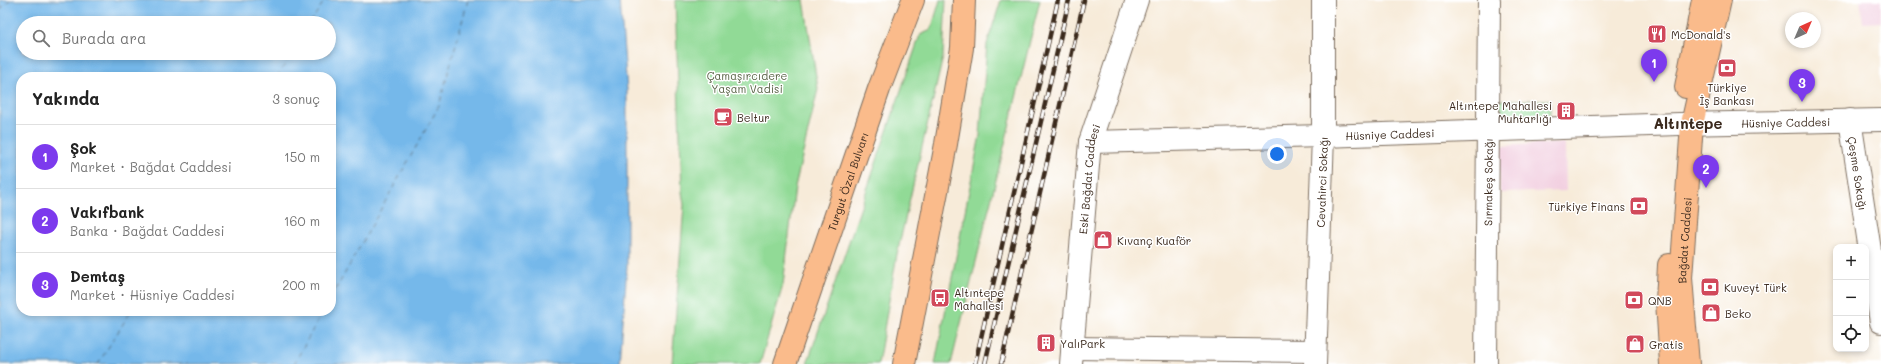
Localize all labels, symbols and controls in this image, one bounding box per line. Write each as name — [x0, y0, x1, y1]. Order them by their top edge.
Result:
north arrow — [1785, 12, 1821, 48]
search box — [16, 16, 336, 60]
restaurant icon: McDonald's — [1646, 23, 1668, 45]
icon: search — [30, 27, 52, 49]
place label: McDonald's — [1671, 27, 1731, 42]
text: Burada ara — [62, 28, 146, 48]
pin: 1 — [1641, 49, 1667, 82]
bank icon: Türkiye İş Bankası — [1716, 57, 1738, 79]
park label: Çamaşırcıdere Yaşam Vadisi — [707, 68, 788, 96]
pin: 3 — [1789, 69, 1815, 102]
place label: Türkiye İş Bankası — [1700, 80, 1754, 108]
text: Yakında — [32, 87, 100, 109]
text: 3 sonuç — [272, 90, 320, 107]
place label: Altıntepe Mahallesi Muhtarlığı — [1449, 98, 1552, 126]
building icon: Altıntepe Mahallesi Muhtarlığı — [1555, 100, 1577, 122]
cafe icon: Beltur — [712, 106, 734, 128]
place label: Beltur — [737, 110, 770, 125]
district label: Altıntepe — [1653, 113, 1723, 133]
street label: Hüsniye Caddesi — [1741, 114, 1830, 130]
street label: Eski Bağdat Caddesi — [1075, 122, 1103, 235]
street label: Hüsniye Caddesi — [1345, 125, 1435, 143]
street label: Turgut Özal Bulvarı — [824, 130, 871, 233]
street label: Çeşme Sokağı — [1845, 135, 1871, 211]
street label: Cevahirci Sokağı — [1312, 136, 1330, 228]
text: Şok — [70, 138, 97, 158]
street label: Sırmakeş Sokağı — [1480, 138, 1495, 226]
your location — [1267, 144, 1287, 164]
text: 1 — [42, 148, 48, 165]
text: 150 m — [284, 148, 320, 165]
pin: 2 — [1693, 155, 1719, 188]
text: Market · Bağdat Caddesi — [70, 158, 232, 175]
bank icon: Türkiye Finans — [1628, 195, 1650, 217]
street label: Bağdat Caddesi — [1673, 197, 1694, 284]
place label: Türkiye Finans — [1548, 199, 1625, 214]
text: Vakıfbank — [70, 202, 144, 222]
text: 2 — [41, 212, 49, 229]
text: 160 m — [284, 212, 320, 229]
text: Banka · Bağdat Caddesi — [70, 222, 225, 239]
shop icon: Kıvanç Kuaför — [1092, 229, 1114, 251]
place label: Kıvanç Kuaför — [1117, 233, 1191, 248]
map controls — [1833, 244, 1869, 352]
button: + — [1833, 244, 1869, 280]
text: Demtaş — [70, 266, 125, 286]
text: 3 — [41, 276, 49, 293]
text: 200 m — [282, 276, 320, 293]
bank icon: Kuveyt Türk — [1699, 276, 1721, 298]
place label: Kuveyt Türk — [1724, 280, 1787, 295]
button: − — [1833, 280, 1869, 316]
place label: Altıntepe Mahallesi — [954, 285, 1004, 313]
text: Market · Hüsniye Caddesi — [70, 286, 235, 303]
bus stop icon: Altıntepe Mahallesi — [929, 287, 951, 309]
bank icon: QNB — [1623, 289, 1645, 311]
place label: QNB — [1648, 293, 1672, 308]
shop icon: Beko — [1700, 302, 1722, 324]
place label: Beko — [1725, 306, 1751, 321]
button: locate — [1833, 316, 1869, 352]
building icon: YalıPark — [1035, 332, 1057, 354]
shop icon: Gratis — [1624, 333, 1646, 355]
place label: YalıPark — [1060, 336, 1105, 351]
place label: Gratis — [1649, 337, 1683, 352]

